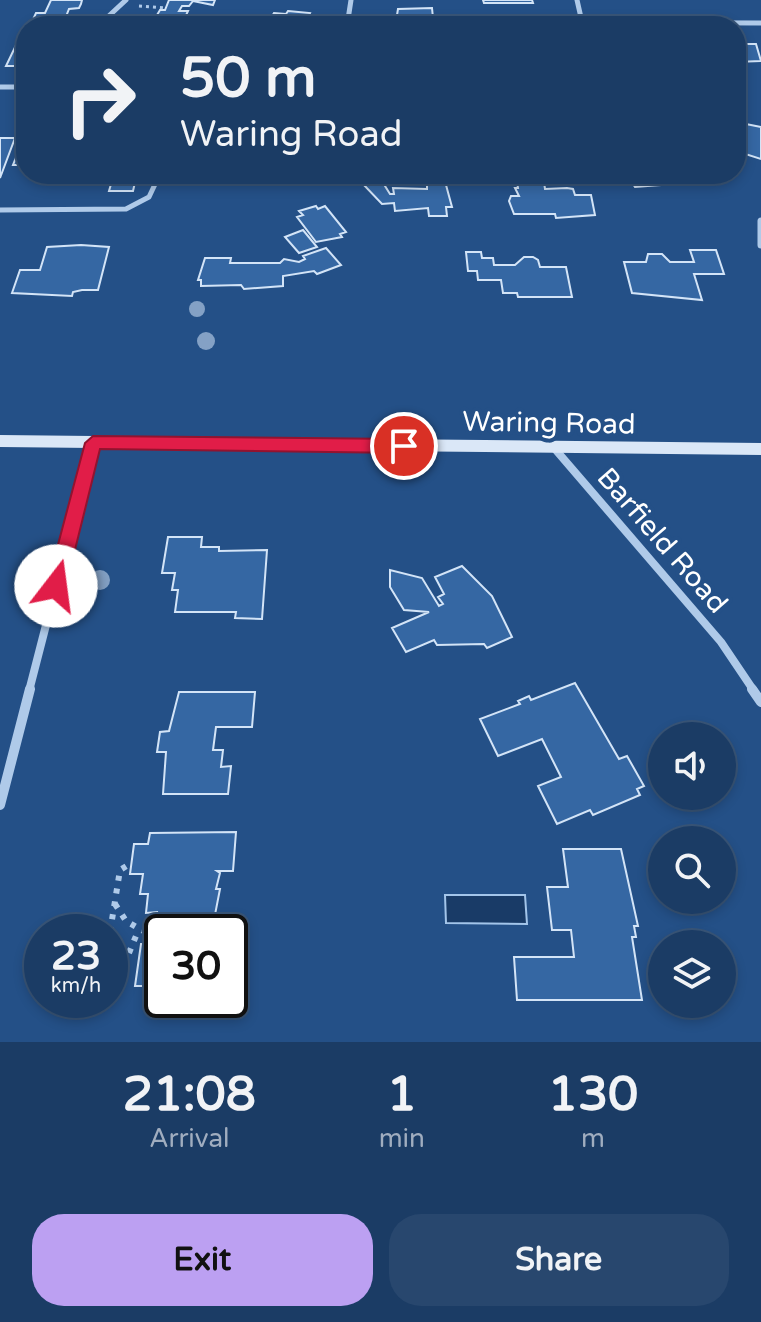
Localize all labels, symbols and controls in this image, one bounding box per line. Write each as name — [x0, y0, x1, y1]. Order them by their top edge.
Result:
text: 50 m — [180, 45, 316, 112]
icon: right — [48, 48, 152, 152]
text: Waring Road — [180, 113, 402, 156]
street label: Waring Road — [462, 404, 636, 442]
pin — [370, 412, 438, 480]
icon: arrive — [382, 424, 426, 468]
street label: Barfield Road — [590, 461, 735, 620]
position arrow — [14, 544, 98, 628]
map controls — [648, 722, 736, 1018]
button: sound — [648, 722, 736, 810]
button: search — [648, 826, 736, 914]
speed limit sign: 30 — [144, 914, 248, 1018]
button: layers — [648, 930, 736, 1018]
text: 23 — [51, 932, 101, 980]
text: km/h — [51, 974, 101, 998]
text: 21:08 — [123, 1066, 256, 1124]
text: 1 — [387, 1066, 417, 1124]
text: 130 — [548, 1066, 638, 1124]
text: Arrival — [149, 1123, 230, 1154]
text: min — [379, 1123, 425, 1154]
text: m — [581, 1123, 605, 1154]
button: Exit — [32, 1214, 373, 1306]
button: Share — [389, 1214, 729, 1306]

